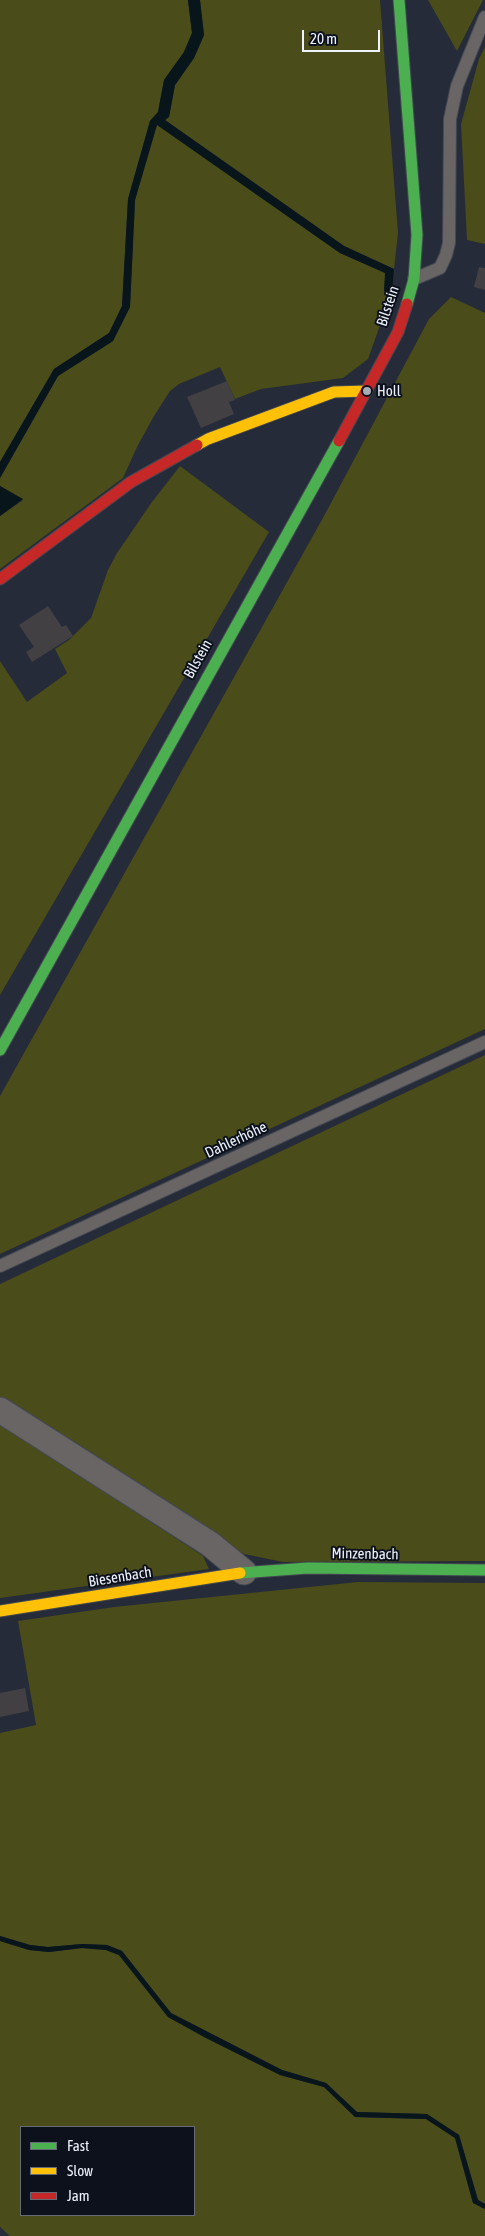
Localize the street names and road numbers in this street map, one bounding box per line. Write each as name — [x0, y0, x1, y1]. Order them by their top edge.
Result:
street label: Bilstein — [373, 283, 403, 329]
street label: Bilstein — [180, 636, 216, 682]
street label: Dahlerhöhe — [202, 1118, 270, 1162]
street label: Minzenbach — [331, 1544, 399, 1564]
street label: Biesenbach — [87, 1563, 153, 1591]

